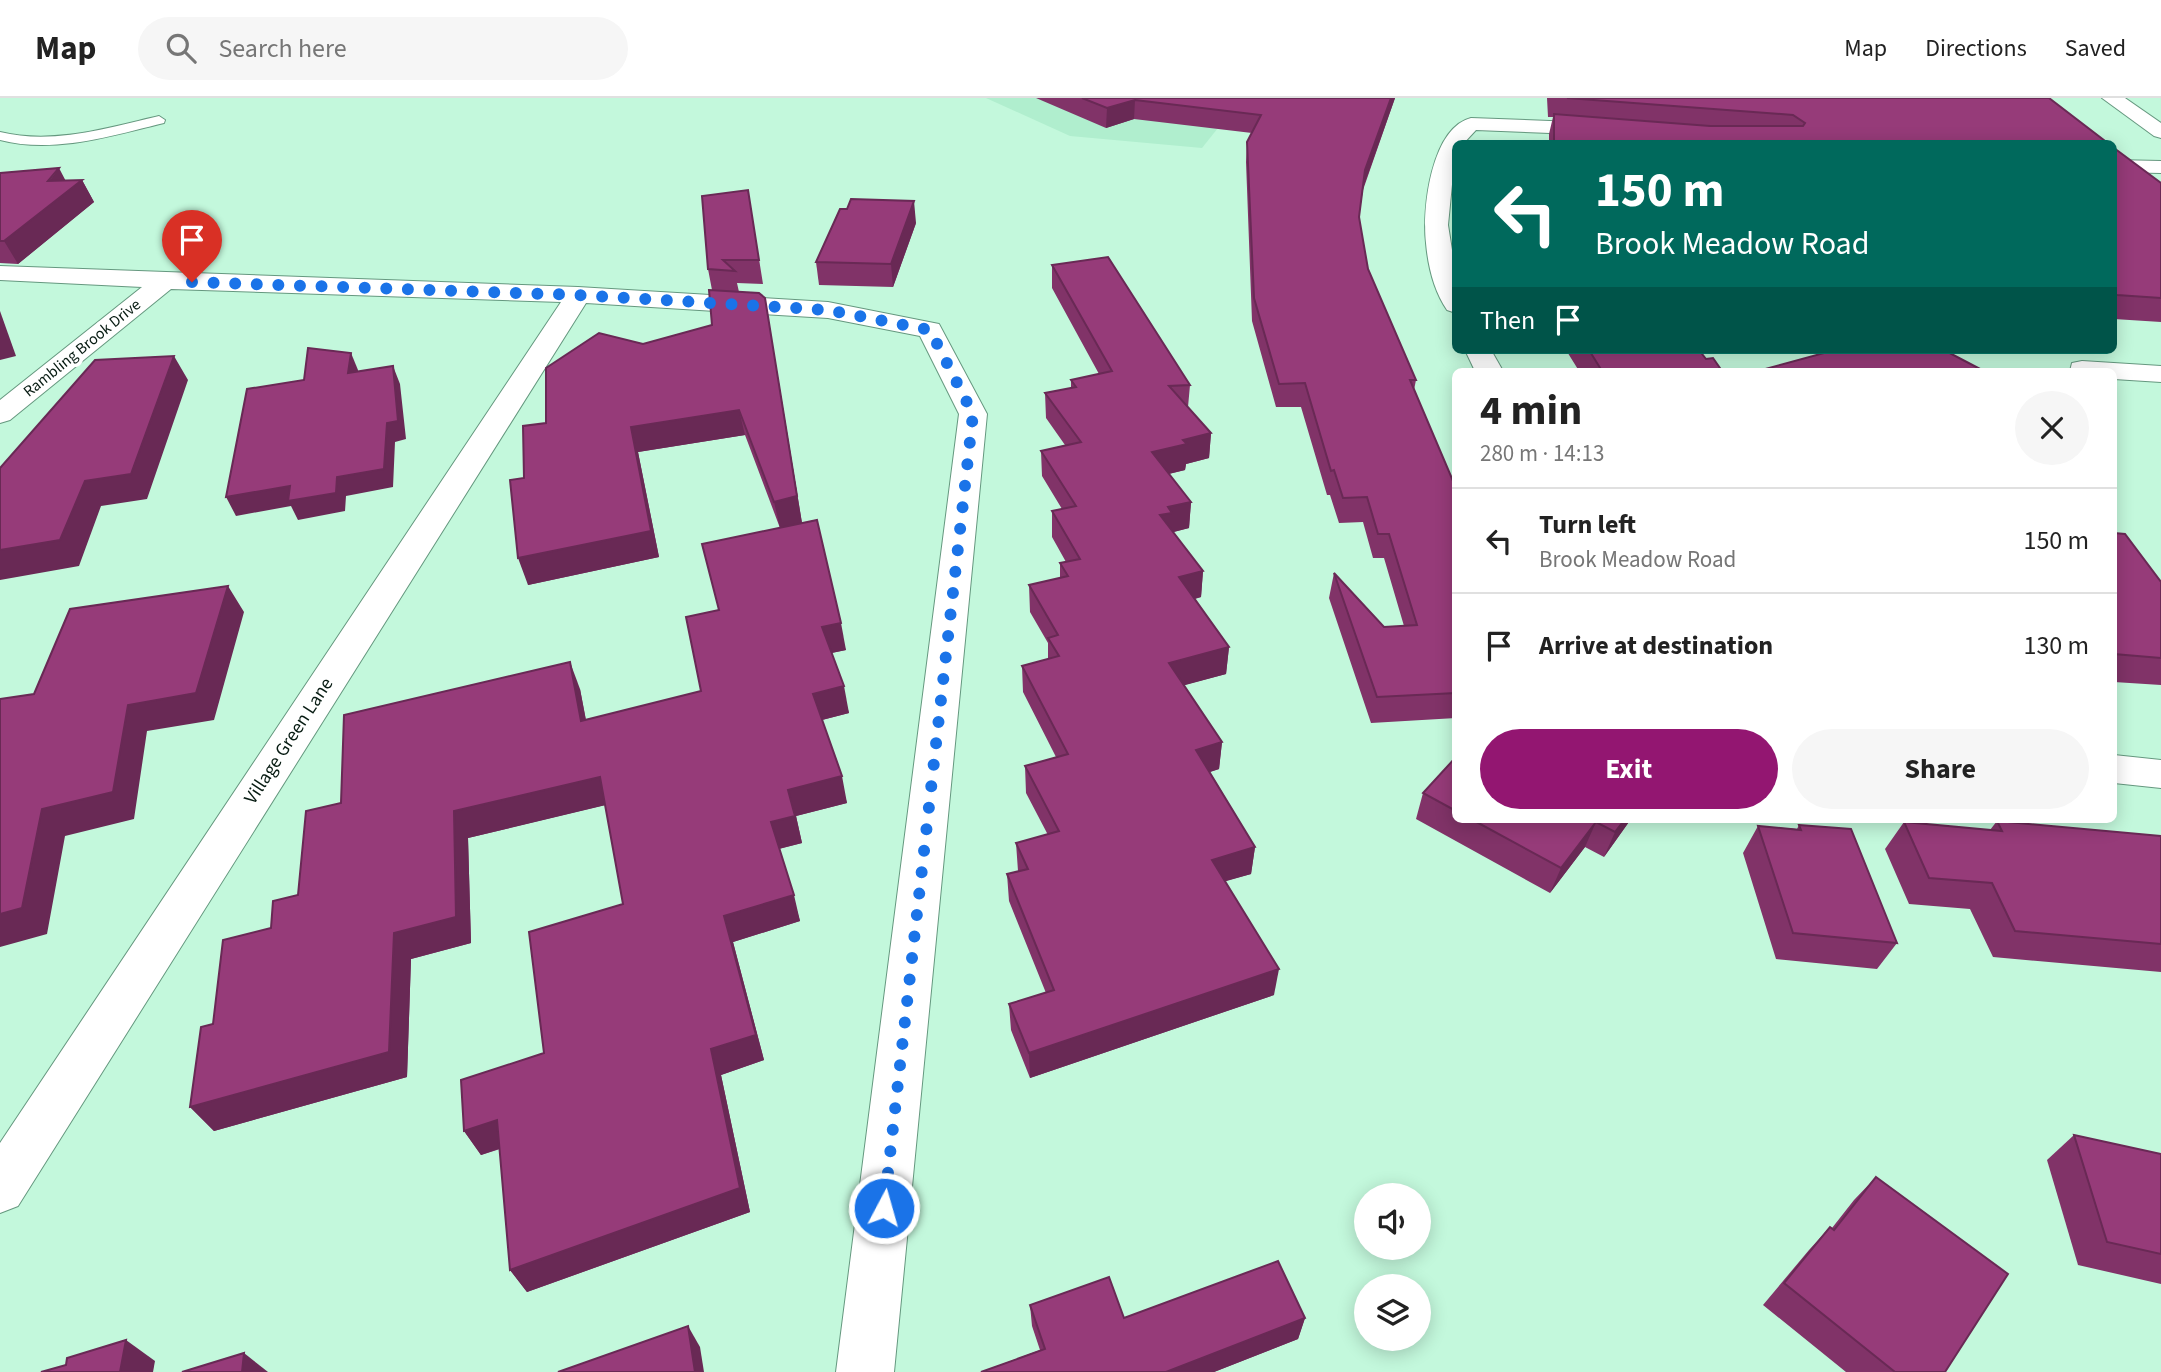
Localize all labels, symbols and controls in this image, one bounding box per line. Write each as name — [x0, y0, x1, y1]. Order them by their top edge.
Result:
search box — [138, 17, 628, 80]
text: Map — [35, 25, 96, 72]
icon: search — [162, 29, 200, 67]
text: Search here — [218, 30, 347, 67]
text: Map — [1844, 31, 1887, 66]
text: Directions — [1925, 31, 2027, 66]
text: Saved — [2065, 31, 2126, 66]
text: 150 m — [1595, 156, 1724, 226]
icon: left — [1480, 168, 1571, 259]
pin — [162, 210, 222, 282]
icon: arrive — [173, 221, 211, 259]
text: Brook Meadow Road — [1595, 221, 1869, 267]
street label: Rambling Brook Drive — [19, 294, 145, 402]
icon: arrive — [1549, 301, 1587, 339]
text: Then — [1480, 302, 1535, 339]
text: 4 min — [1480, 381, 1582, 441]
button: close — [2015, 391, 2089, 465]
text: 280 m · 14:13 — [1480, 437, 1604, 470]
text: Turn left — [1539, 506, 1636, 543]
icon: left — [1480, 522, 1518, 560]
text: 150 m — [2023, 522, 2089, 559]
text: Brook Meadow Road — [1539, 543, 1736, 576]
icon: arrive — [1480, 627, 1518, 665]
text: Arrive at destination — [1539, 627, 1773, 664]
text: 130 m — [2023, 627, 2089, 664]
street label: Village Green Lane — [238, 672, 340, 810]
button: Exit — [1480, 729, 1778, 809]
button: Share — [1792, 729, 2089, 809]
position arrow — [847, 1171, 921, 1245]
map controls — [1354, 1183, 1431, 1351]
button: sound — [1354, 1183, 1431, 1260]
button: layers — [1354, 1274, 1431, 1351]

